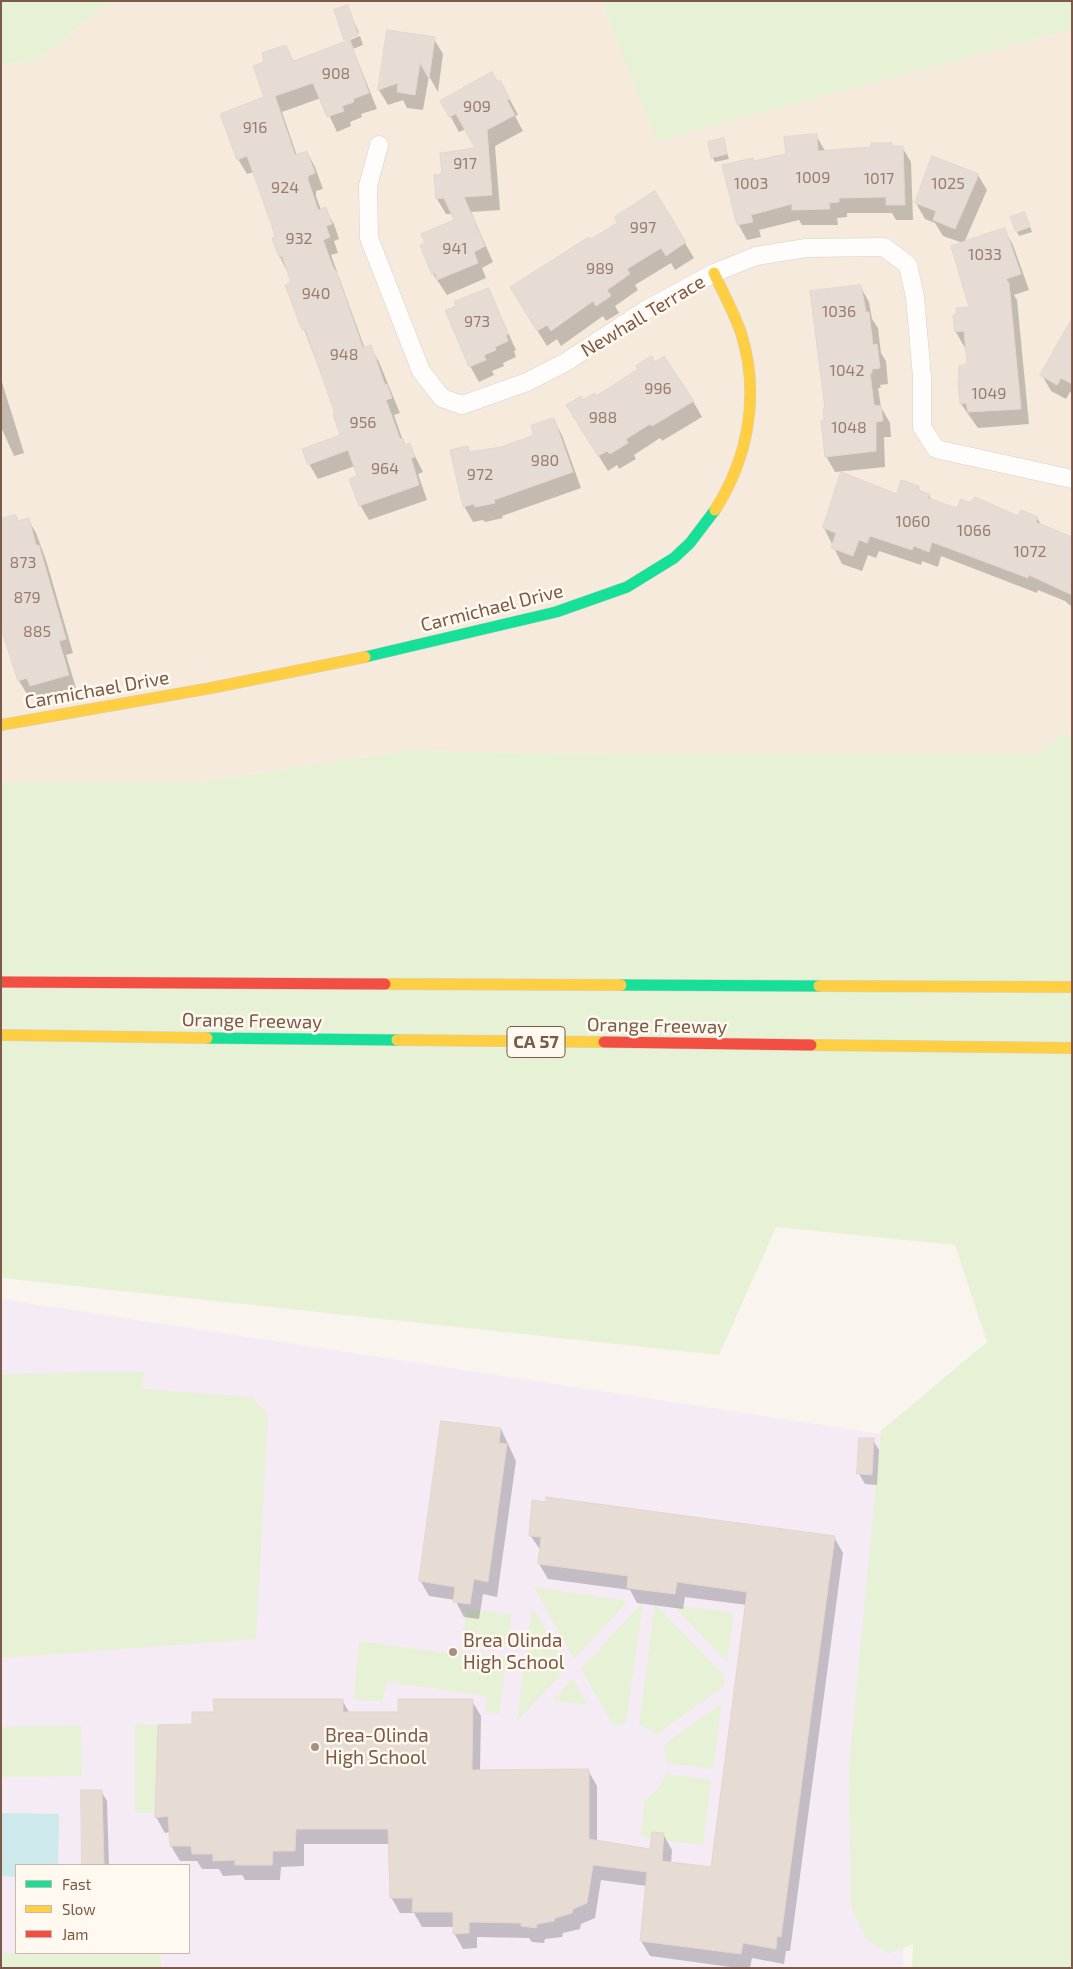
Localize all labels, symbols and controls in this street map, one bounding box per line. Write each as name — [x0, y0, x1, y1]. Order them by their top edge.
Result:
house number: 908 — [322, 64, 350, 84]
house number: 909 — [463, 97, 491, 117]
house number: 916 — [243, 118, 267, 138]
house number: 917 — [453, 154, 477, 174]
house number: 1009 — [796, 168, 830, 188]
house number: 1017 — [864, 169, 894, 189]
house number: 1003 — [734, 174, 768, 194]
house number: 1025 — [931, 174, 965, 194]
house number: 924 — [271, 178, 299, 198]
house number: 997 — [630, 218, 656, 238]
house number: 932 — [285, 229, 313, 249]
house number: 941 — [442, 239, 468, 259]
house number: 1033 — [968, 245, 1002, 265]
house number: 989 — [586, 259, 614, 279]
street label: Newhall Terrace — [577, 270, 709, 362]
house number: 940 — [302, 284, 330, 304]
house number: 1036 — [822, 302, 856, 322]
house number: 973 — [464, 312, 490, 332]
house number: 948 — [330, 345, 358, 365]
house number: 1042 — [830, 361, 864, 381]
house number: 996 — [644, 379, 672, 399]
house number: 1049 — [971, 384, 1007, 404]
house number: 988 — [589, 408, 617, 428]
house number: 956 — [350, 413, 376, 433]
house number: 1048 — [831, 418, 867, 438]
house number: 980 — [531, 451, 559, 471]
house number: 964 — [371, 459, 399, 479]
house number: 972 — [467, 465, 493, 485]
house number: 1060 — [896, 512, 930, 532]
house number: 1066 — [957, 521, 991, 541]
house number: 1072 — [1013, 542, 1047, 562]
house number: 873 — [10, 553, 36, 573]
street label: Carmichael Drive — [418, 579, 566, 637]
house number: 879 — [13, 588, 41, 608]
house number: 885 — [23, 622, 51, 642]
street label: Carmichael Drive — [23, 666, 171, 714]
street label: Orange Freeway — [182, 1008, 322, 1034]
street label: Orange Freeway — [587, 1013, 727, 1039]
road number: CA 57 — [507, 1026, 565, 1058]
place label: Brea Olinda High School — [463, 1630, 564, 1674]
marker: Brea Olinda High School — [447, 1646, 459, 1658]
place label: Brea-Olinda High School — [325, 1725, 429, 1769]
marker: Brea-Olinda High School — [309, 1741, 321, 1753]
legend — [15, 1864, 190, 1954]
text: Fast — [62, 1875, 91, 1893]
text: Slow — [62, 1900, 96, 1918]
text: Jam — [62, 1925, 88, 1943]

